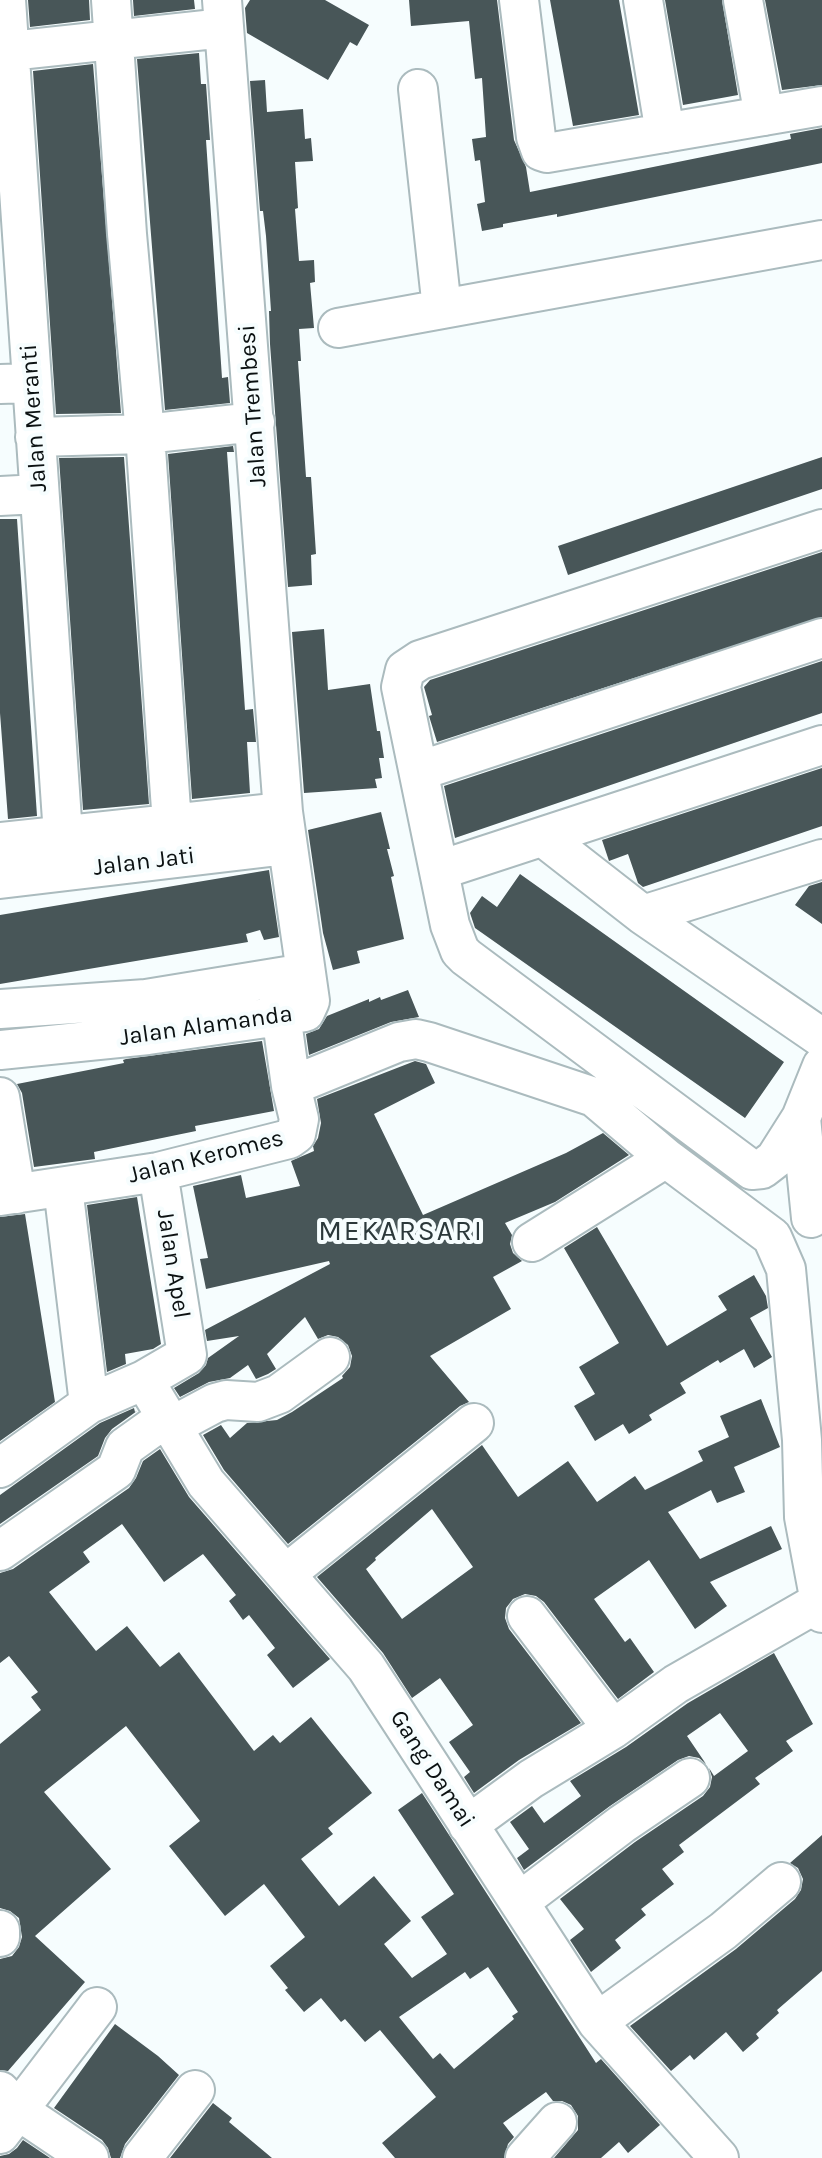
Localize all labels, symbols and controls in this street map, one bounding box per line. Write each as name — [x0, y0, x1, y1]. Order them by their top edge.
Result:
street label: Jalan Trembesi — [233, 324, 273, 488]
street label: Jalan Meranti — [14, 343, 54, 493]
street label: Jalan Jati — [92, 841, 196, 883]
street label: Jalan Alamanda — [118, 1000, 294, 1052]
street label: Jalan Keromes — [125, 1124, 287, 1190]
street label: Jalan Apel — [150, 1207, 196, 1321]
district label: MEKARSARI — [318, 1215, 484, 1249]
street label: Gang Damai — [383, 1705, 481, 1833]

